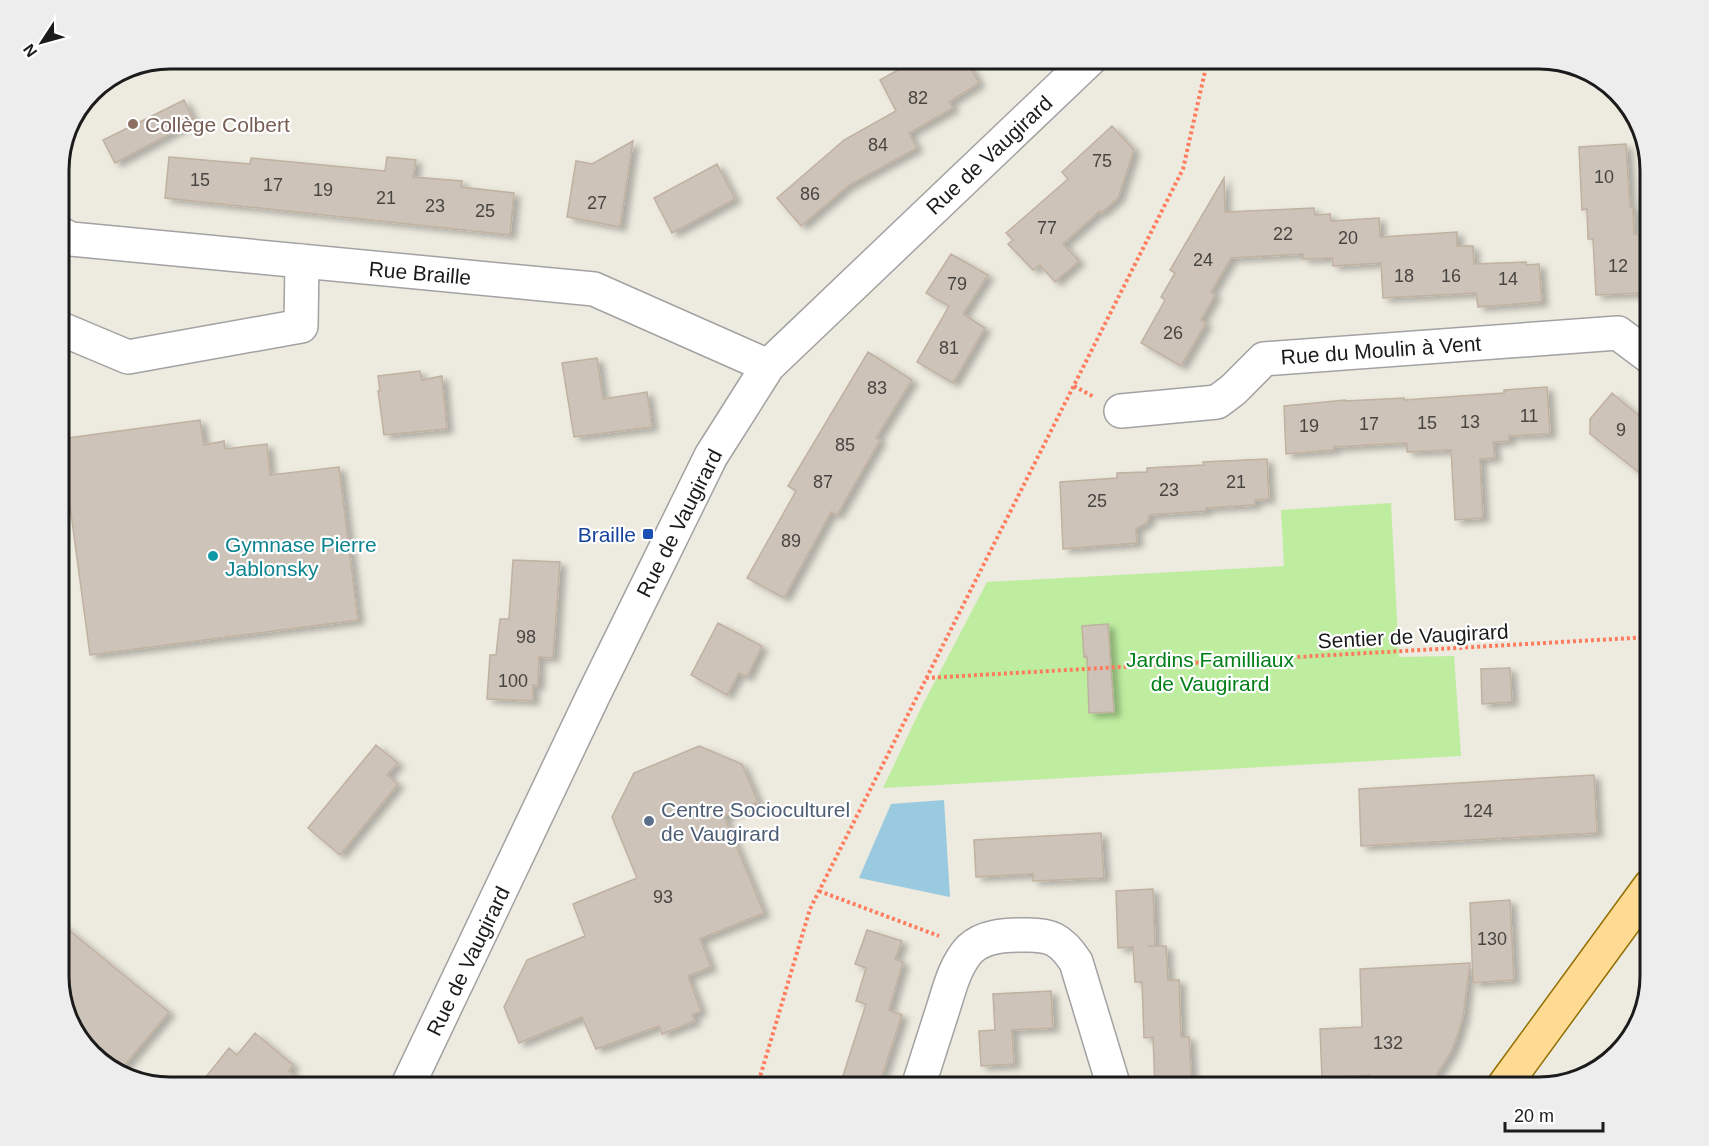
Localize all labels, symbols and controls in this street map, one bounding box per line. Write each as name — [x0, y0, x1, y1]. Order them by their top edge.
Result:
north arrow — [12, 12, 72, 72]
text: N — [20, 41, 41, 60]
house number: 82 — [908, 88, 928, 108]
street label: Rue de Vaugirard — [922, 91, 1056, 219]
place label: Collège Colbert — [145, 113, 290, 136]
marker: Collège Colbert — [126, 117, 140, 131]
house number: 84 — [868, 135, 888, 155]
house number: 75 — [1092, 151, 1112, 171]
house number: 10 — [1594, 167, 1614, 187]
house number: 15 — [190, 170, 210, 190]
house number: 17 — [263, 175, 283, 195]
house number: 19 — [313, 180, 333, 200]
house number: 86 — [800, 184, 820, 204]
house number: 21 — [376, 188, 396, 208]
house number: 27 — [587, 193, 607, 213]
house number: 23 — [425, 196, 445, 216]
house number: 25 — [475, 201, 495, 221]
house number: 77 — [1037, 218, 1057, 238]
house number: 22 — [1273, 224, 1293, 244]
house number: 20 — [1338, 228, 1358, 248]
house number: 24 — [1193, 250, 1213, 270]
house number: 12 — [1608, 256, 1628, 276]
street label: Rue Braille — [368, 257, 472, 289]
house number: 18 — [1394, 266, 1414, 286]
house number: 16 — [1441, 266, 1461, 286]
house number: 14 — [1498, 269, 1518, 289]
house number: 79 — [947, 274, 967, 294]
house number: 26 — [1163, 323, 1183, 343]
street label: Rue du Moulin à Vent — [1280, 332, 1482, 368]
house number: 81 — [939, 338, 959, 358]
house number: 83 — [867, 378, 887, 398]
house number: 11 — [1520, 406, 1538, 426]
house number: 13 — [1460, 412, 1480, 432]
house number: 15 — [1417, 413, 1437, 433]
house number: 17 — [1359, 414, 1379, 434]
house number: 19 — [1299, 416, 1319, 436]
house number: 9 — [1616, 420, 1626, 440]
house number: 85 — [835, 435, 855, 455]
street label: Rue de Vaugirard — [632, 445, 726, 601]
house number: 87 — [813, 472, 833, 492]
house number: 21 — [1226, 472, 1246, 492]
house number: 23 — [1159, 480, 1179, 500]
house number: 25 — [1087, 491, 1107, 511]
place label: Braille — [578, 523, 636, 546]
marker: Braille — [641, 527, 655, 541]
house number: 89 — [781, 531, 801, 551]
place label: Gymnase Pierre Jablonsky — [225, 533, 377, 580]
marker: Gymnase Pierre Jablonsky — [206, 549, 220, 563]
street label: Sentier de Vaugirard — [1317, 620, 1509, 652]
house number: 98 — [516, 627, 536, 647]
park label: Jardins Familliaux de Vaugirard — [1126, 648, 1295, 695]
house number: 100 — [498, 671, 528, 691]
place label: Centre Socioculturel de Vaugirard — [661, 798, 850, 845]
house number: 124 — [1463, 801, 1493, 821]
marker: Centre Socioculturel de Vaugirard — [642, 814, 656, 828]
street label: Rue de Vaugirard — [422, 883, 514, 1039]
house number: 93 — [653, 887, 673, 907]
house number: 130 — [1477, 929, 1507, 949]
house number: 132 — [1373, 1033, 1403, 1053]
scale bar — [1505, 1095, 1602, 1133]
text: 20 m — [1514, 1106, 1554, 1126]

